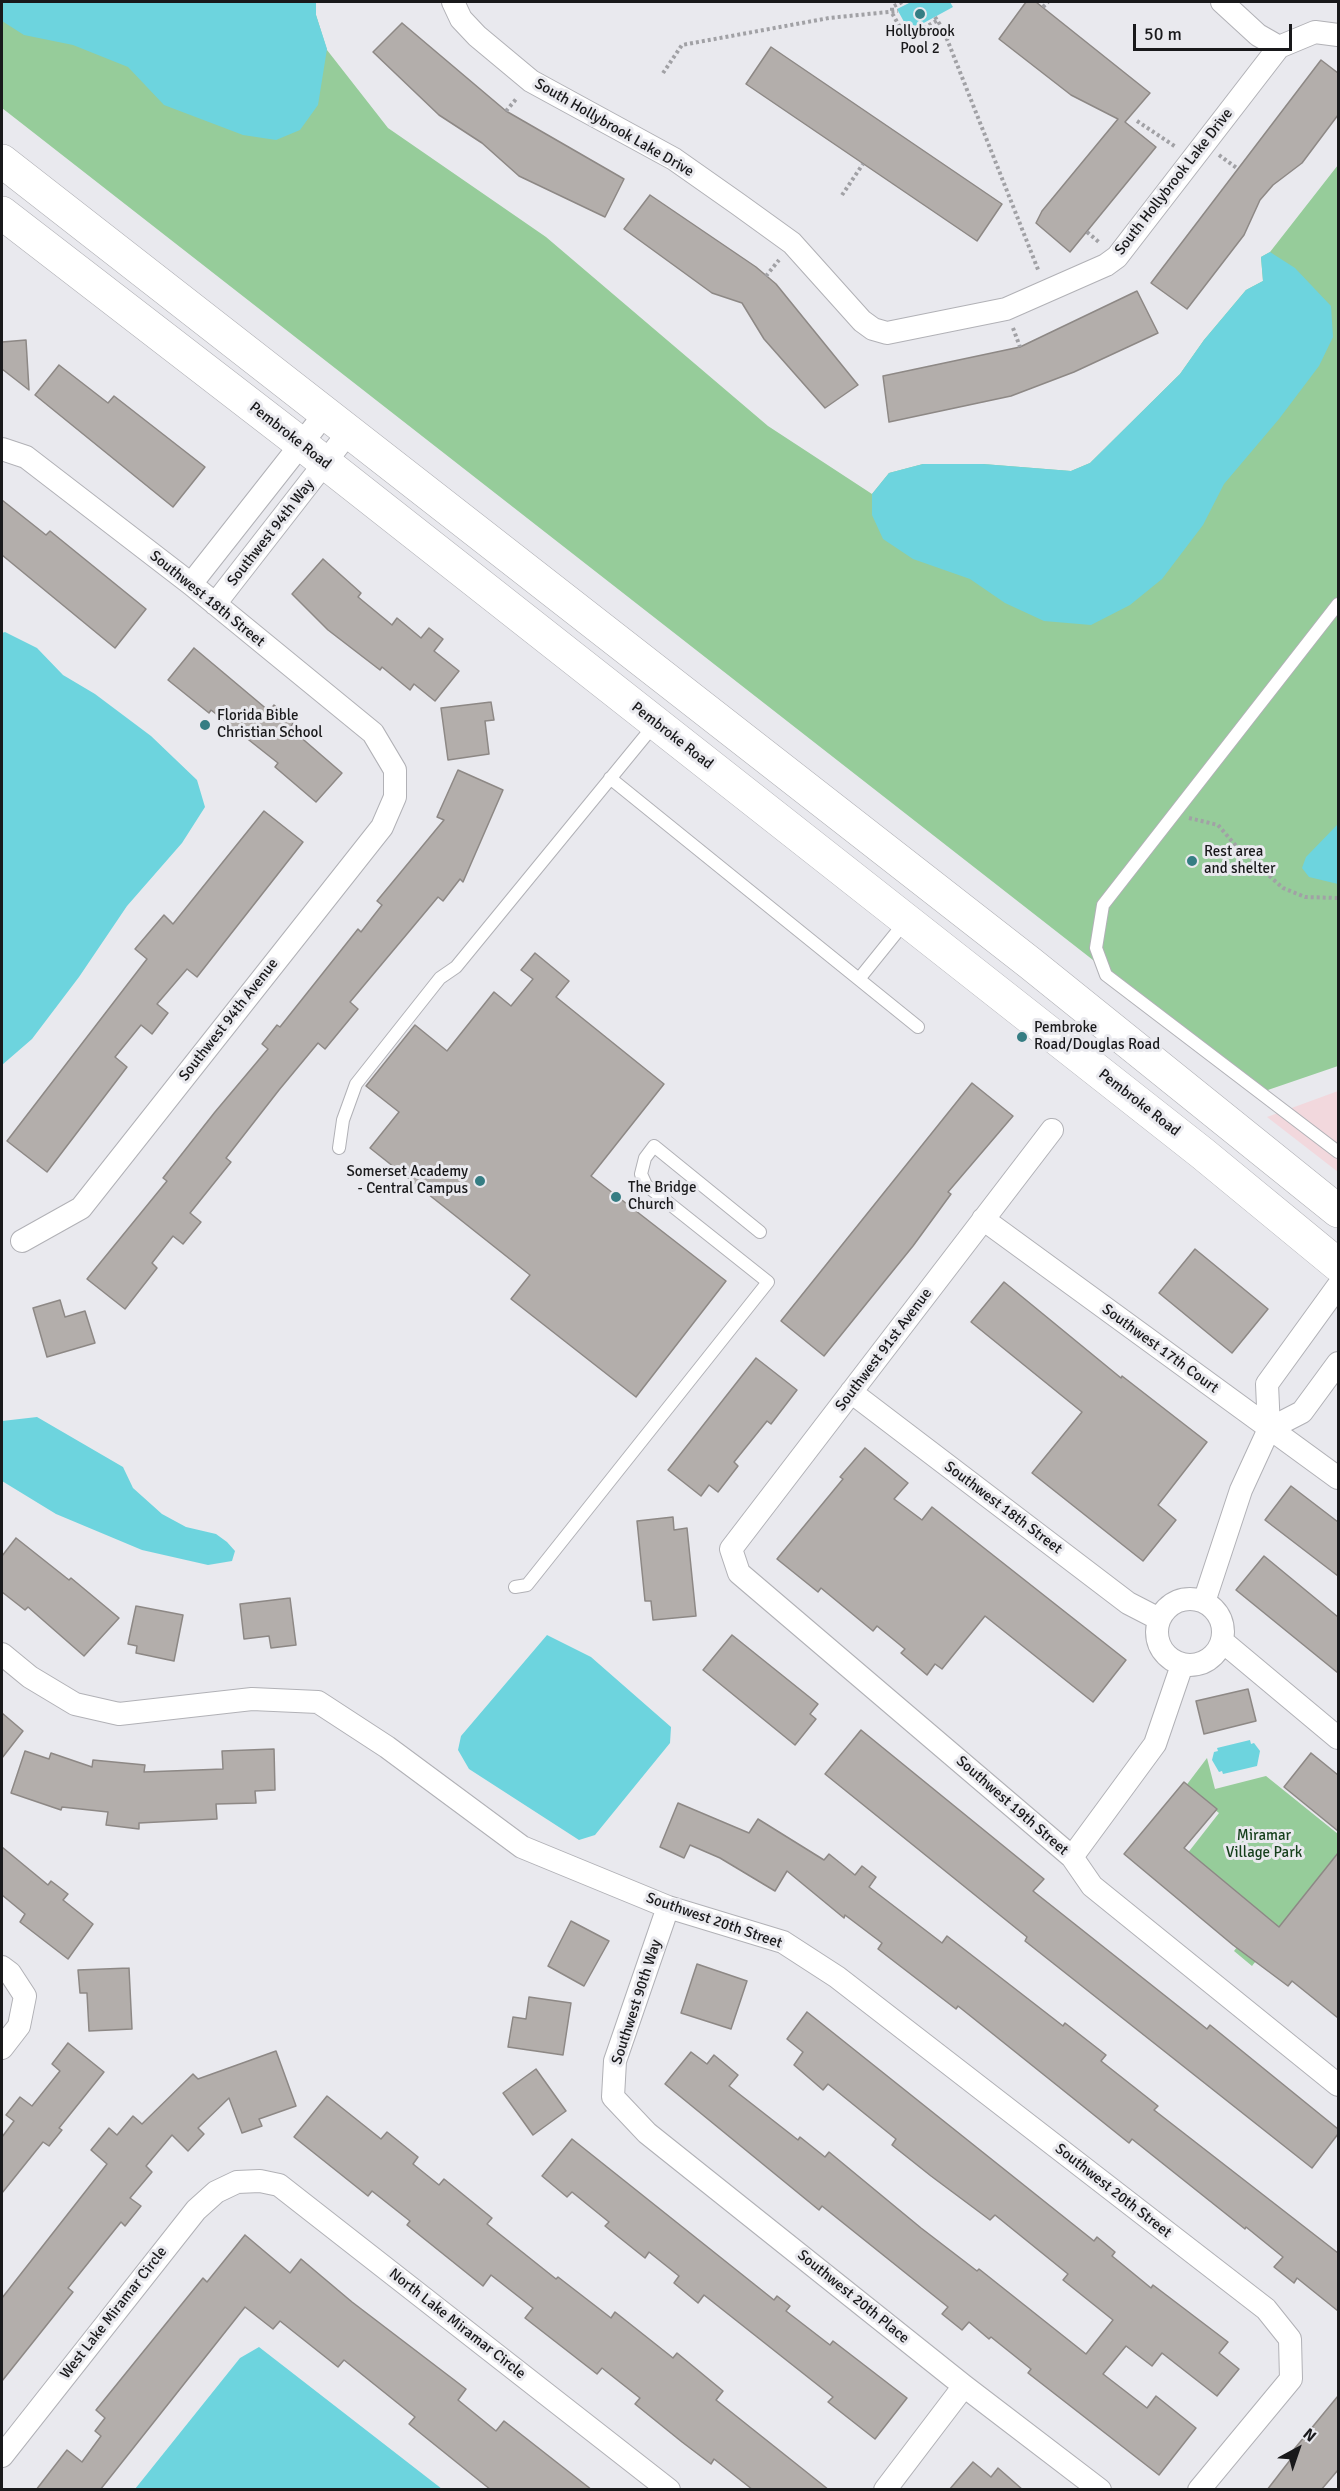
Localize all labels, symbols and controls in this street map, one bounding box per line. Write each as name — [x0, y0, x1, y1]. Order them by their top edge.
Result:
marker: Hollybrook Pool 2 — [913, 7, 927, 21]
scale bar — [1136, 12, 1295, 50]
place label: Hollybrook Pool 2 — [885, 23, 955, 58]
text: 50 m — [1144, 23, 1182, 45]
street label: South Hollybrook Lake Drive — [531, 75, 697, 181]
street label: South Hollybrook Lake Drive — [1111, 105, 1237, 259]
street label: Pembroke Road — [246, 399, 334, 473]
street label: Southwest 94th Way — [224, 476, 318, 590]
street label: Southwest 18th Street — [146, 547, 268, 651]
street label: Pembroke Road — [628, 699, 716, 773]
place label: Florida Bible Christian School — [217, 707, 323, 742]
marker: Florida Bible Christian School — [198, 718, 212, 732]
place label: Rest area and shelter — [1204, 843, 1276, 878]
marker: Rest area and shelter — [1185, 854, 1199, 868]
street label: Southwest 94th Avenue — [176, 955, 282, 1085]
place label: Pembroke Road/Douglas Road — [1034, 1019, 1160, 1054]
marker: Pembroke Road/Douglas Road — [1015, 1030, 1029, 1044]
street label: Pembroke Road — [1095, 1066, 1183, 1140]
place label: Somerset Academy - Central Campus — [346, 1163, 468, 1198]
marker: Somerset Academy - Central Campus — [473, 1174, 487, 1188]
place label: The Bridge Church — [628, 1179, 696, 1214]
marker: The Bridge Church — [609, 1190, 623, 1204]
street label: Southwest 91st Avenue — [832, 1285, 936, 1415]
street label: Southwest 17th Court — [1098, 1301, 1222, 1397]
street label: Southwest 18th Street — [941, 1458, 1065, 1558]
street label: Southwest 19th Street — [952, 1752, 1072, 1860]
park label: Miramar Village Park — [1226, 1827, 1302, 1862]
street label: Southwest 20th Street — [644, 1889, 784, 1953]
street label: Southwest 90th Way — [608, 1937, 666, 2067]
street label: Southwest 20th Street — [1051, 2140, 1175, 2242]
street label: West Lake Miramar Circle — [57, 2243, 171, 2383]
street label: Southwest 20th Place — [793, 2246, 913, 2348]
street label: North Lake Miramar Circle — [385, 2265, 529, 2383]
north arrow — [1268, 2419, 1328, 2479]
text: N — [1299, 2424, 1320, 2446]

